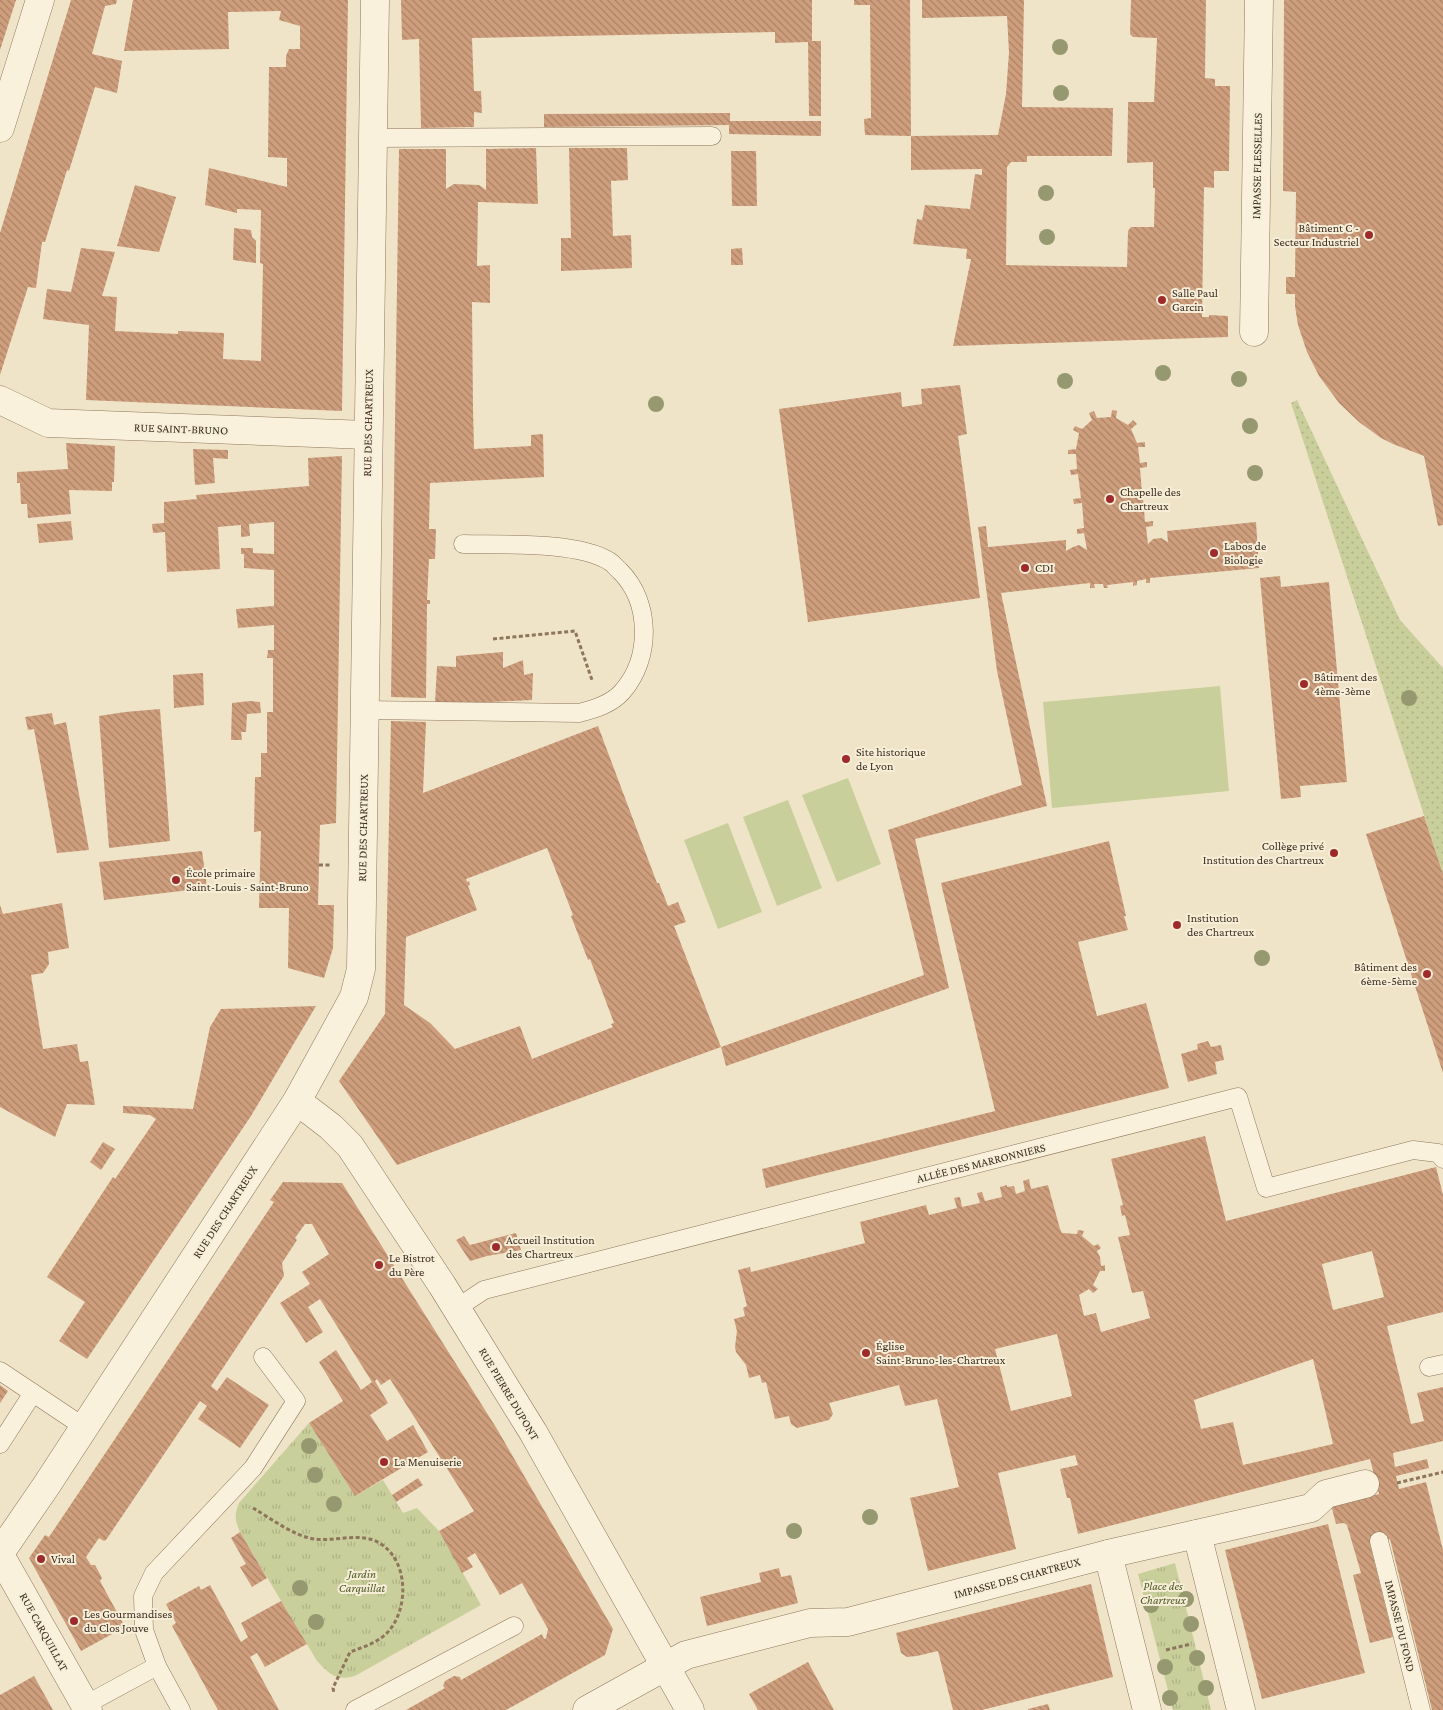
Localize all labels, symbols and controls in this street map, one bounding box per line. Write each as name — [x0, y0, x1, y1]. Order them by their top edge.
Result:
street label: IMPASSE FLESSELLES — [1249, 112, 1265, 219]
place label: Bâtiment C - Secteur Industriel — [1274, 221, 1359, 249]
marker: Bâtiment C - Secteur Industriel — [1363, 229, 1375, 241]
place label: Salle Paul Garcin — [1172, 286, 1218, 314]
marker: Salle Paul Garcin — [1156, 294, 1168, 306]
street label: RUE DES CHARTREUX — [360, 369, 376, 477]
street label: RUE SAINT-BRUNO — [134, 420, 228, 438]
place label: Chapelle des Chartreux — [1120, 485, 1181, 513]
marker: Chapelle des Chartreux — [1104, 493, 1116, 505]
place label: Labos de Biologie — [1224, 539, 1266, 567]
marker: Labos de Biologie — [1208, 547, 1220, 559]
place label: CDI — [1035, 561, 1054, 575]
marker: CDI — [1019, 562, 1031, 574]
place label: Bâtiment des 4ème-3ème — [1314, 670, 1377, 698]
marker: Bâtiment des 4ème-3ème — [1298, 678, 1310, 690]
place label: Site historique de Lyon — [856, 745, 926, 773]
marker: Site historique de Lyon — [840, 753, 852, 765]
street label: RUE DES CHARTREUX — [355, 774, 371, 882]
place label: Collège privé Institution des Chartreux — [1203, 839, 1324, 867]
marker: Collège privé Institution des Chartreux — [1328, 847, 1340, 859]
place label: École primaire Saint-Louis - Saint-Bruno — [186, 866, 309, 894]
marker: École primaire Saint-Louis - Saint-Bruno — [170, 874, 182, 886]
place label: Institution des Chartreux — [1187, 911, 1255, 939]
marker: Institution des Chartreux — [1171, 919, 1183, 931]
place label: Bâtiment des 6ème-5ème — [1354, 960, 1417, 988]
marker: Bâtiment des 6ème-5ème — [1421, 968, 1433, 980]
street label: ALLÉE DES MARRONNIERS — [915, 1140, 1047, 1186]
street label: RUE DES CHARTREUX — [190, 1163, 260, 1261]
place label: Accueil Institution des Chartreux — [506, 1233, 595, 1261]
marker: Accueil Institution des Chartreux — [490, 1241, 502, 1253]
place label: Le Bistrot du Père — [389, 1251, 436, 1279]
marker: Le Bistrot du Père — [373, 1259, 385, 1271]
place label: Église Saint-Bruno-les-Chartreux — [876, 1339, 1006, 1367]
street label: RUE PIERRE DUPONT — [476, 1345, 542, 1443]
marker: Église Saint-Bruno-les-Chartreux — [860, 1347, 872, 1359]
place label: La Menuiserie — [394, 1455, 462, 1469]
marker: La Menuiserie — [378, 1456, 390, 1468]
place label: Vival — [51, 1552, 75, 1566]
marker: Vival — [35, 1553, 47, 1565]
street label: IMPASSE DES CHARTREUX — [952, 1554, 1082, 1602]
park label: Jardin Carquillat — [339, 1567, 386, 1595]
park label: Place des Chartreux — [1140, 1579, 1187, 1607]
street label: IMPASSE DU FOND — [1382, 1579, 1418, 1673]
street label: RUE CARQUILLAT — [17, 1590, 72, 1674]
place label: Les Gourmandises du Clos Jouve — [84, 1607, 172, 1635]
marker: Les Gourmandises du Clos Jouve — [68, 1615, 80, 1627]

